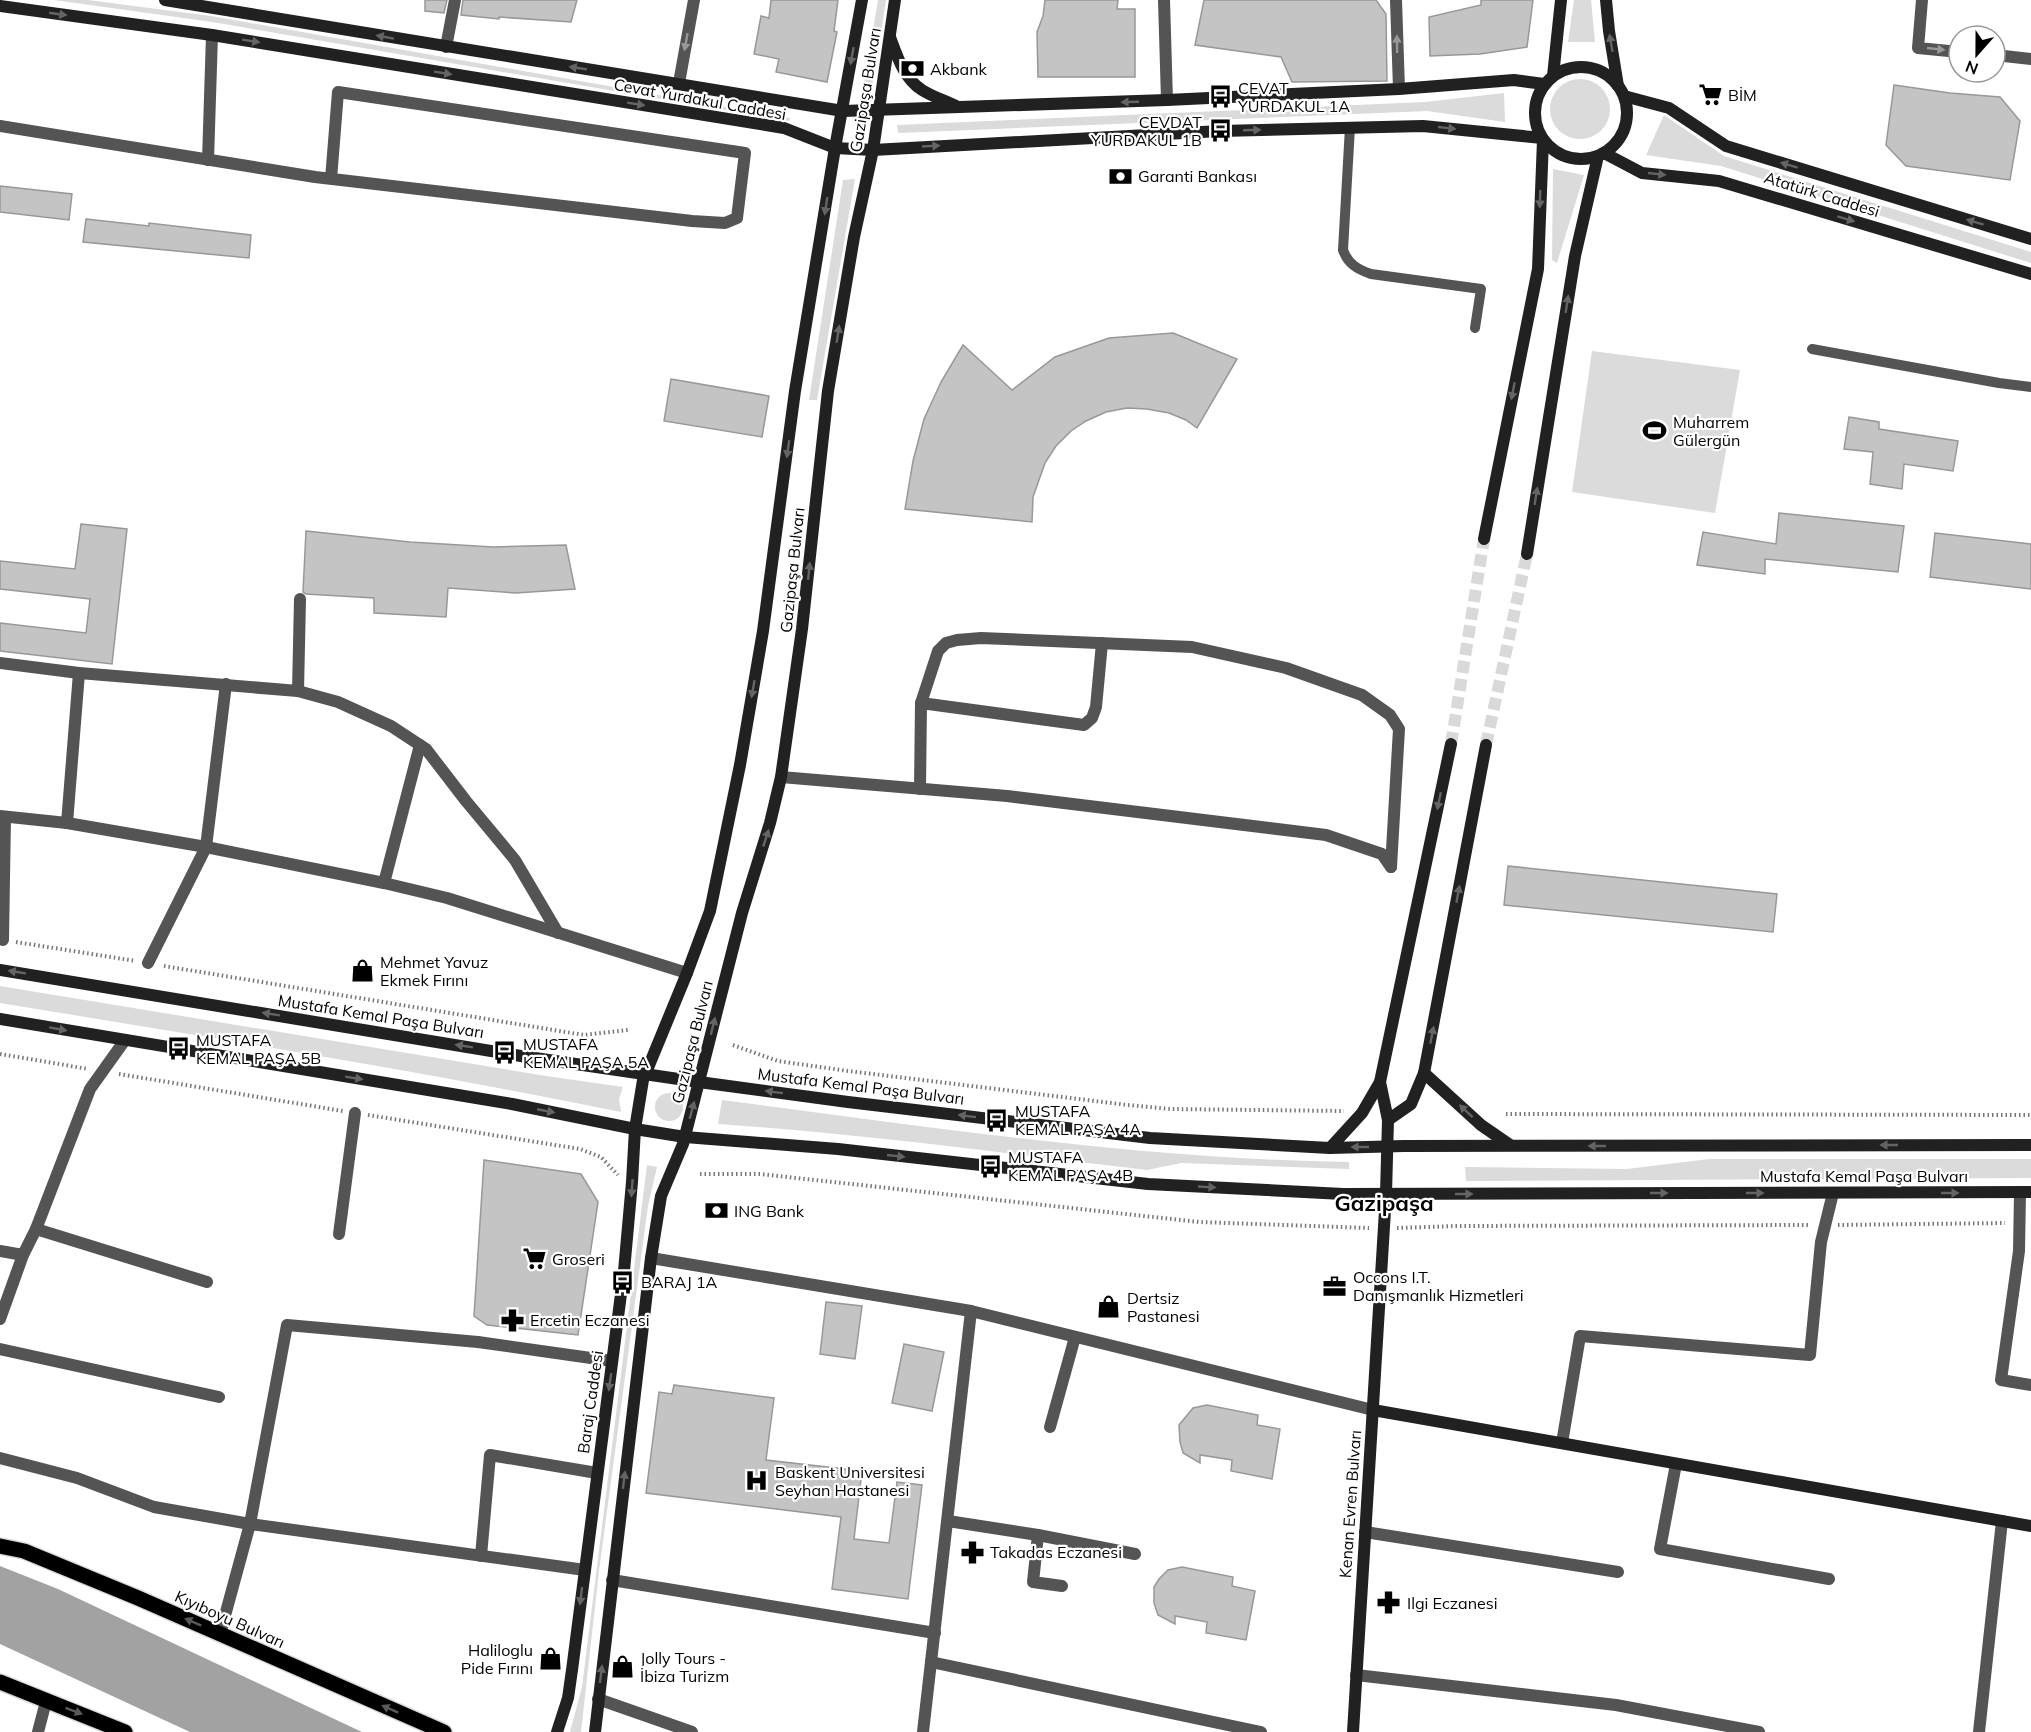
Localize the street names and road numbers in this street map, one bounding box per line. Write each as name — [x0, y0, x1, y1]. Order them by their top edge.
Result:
street label: Gazipaşa Bulvarı — [845, 26, 885, 154]
street label: Cevat Yurdakul Caddesi — [612, 74, 788, 124]
street label: Atatürk Caddesi — [1762, 167, 1882, 221]
street label: Gazipaşa Bulvarı — [775, 506, 809, 634]
street label: Gazipaşa Bulvarı — [667, 979, 717, 1105]
street label: Mustafa Kemal Paşa Bulvarı — [277, 990, 485, 1042]
street label: Mustafa Kemal Paşa Bulvarı — [756, 1063, 966, 1109]
street label: Mustafa Kemal Paşa Bulvarı — [1760, 1166, 1968, 1186]
street label: Baraj Caddesi — [573, 1349, 607, 1455]
street label: Kenan Evren Bulvarı — [1335, 1429, 1365, 1579]
street label: Kıyıboyu Bulvarı — [172, 1586, 288, 1652]

